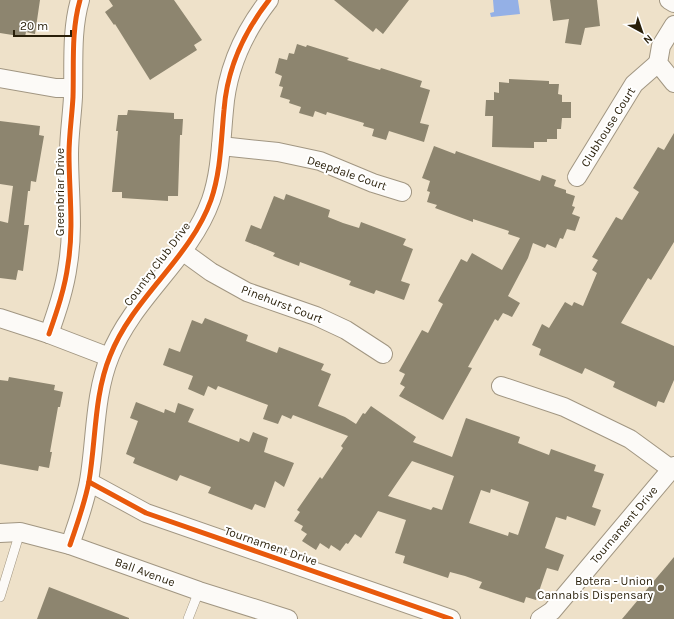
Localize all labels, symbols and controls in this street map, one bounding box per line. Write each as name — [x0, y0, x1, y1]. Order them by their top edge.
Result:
scale bar — [14, 12, 71, 38]
north arrow — [622, 12, 662, 52]
text: 20 m — [20, 19, 48, 33]
text: N — [641, 32, 655, 47]
street label: Clubhouse Court — [578, 84, 638, 170]
street label: Greenbriar Drive — [53, 148, 67, 236]
street label: Deepdale Court — [305, 153, 389, 193]
street label: Country Club Drive — [121, 219, 193, 309]
street label: Pinehurst Court — [239, 282, 325, 326]
street label: Tournament Drive — [587, 483, 661, 567]
street label: Tournament Drive — [223, 524, 319, 568]
street label: Ball Avenue — [113, 555, 177, 589]
place label: Botera - Union Cannabis Dispensary — [537, 574, 653, 602]
marker: Botera - Union Cannabis Dispensary — [656, 583, 666, 593]

